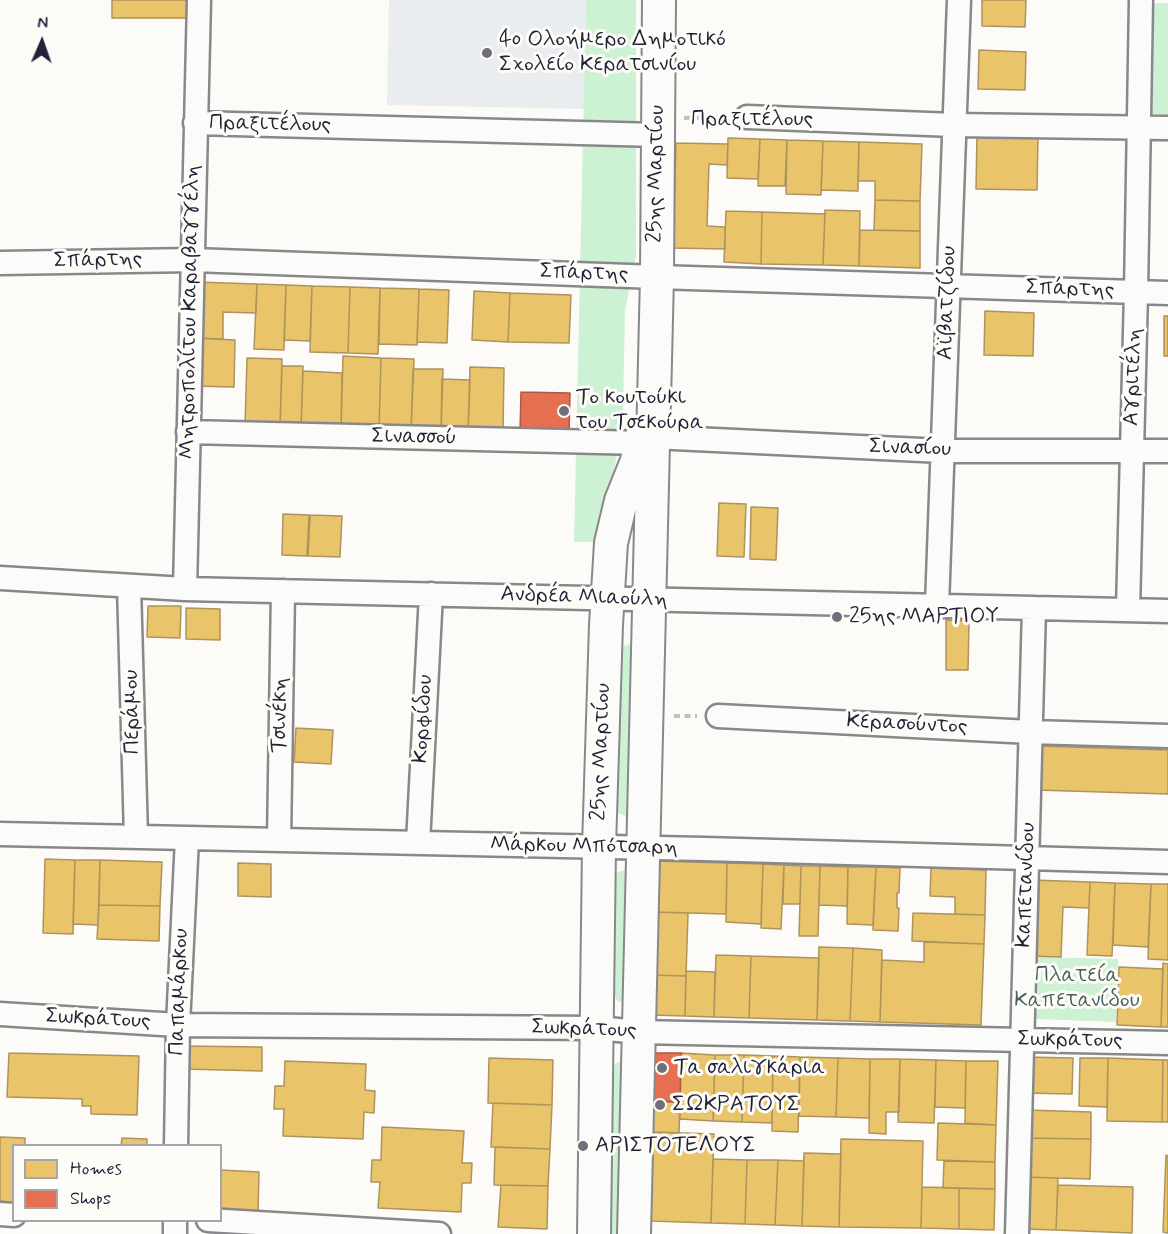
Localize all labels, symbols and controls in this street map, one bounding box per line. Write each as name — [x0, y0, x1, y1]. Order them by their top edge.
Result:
north arrow — [12, 12, 72, 72]
text: N — [37, 13, 48, 34]
place label: 4o Ολοήμερο Δημοτικό Σχολείο Κερατσινίου — [499, 27, 726, 78]
marker: 4o Ολοήμερο Δημοτικό Σχολείο Κερατσινίου — [480, 46, 494, 60]
street label: 25ης Μαρτίου — [643, 105, 671, 243]
street label: Πραξιτέλους — [691, 107, 813, 133]
street label: Πραξιτέλους — [209, 111, 331, 139]
street label: Μητροπολίτου Καραβαγγέλη — [175, 164, 207, 460]
street label: Αϊβατζίδου — [933, 245, 963, 361]
street label: Σπάρτης — [53, 247, 143, 275]
street label: Σπάρτης — [539, 259, 629, 289]
street label: Σπάρτης — [1025, 275, 1115, 305]
street label: Αγριτέλη — [1119, 327, 1149, 427]
place label: Το κουτούκι του Τσεκούρα — [576, 385, 704, 436]
marker: Το κουτούκι του Τσεκούρα — [557, 404, 571, 418]
street label: Σινασσού — [371, 424, 457, 452]
street label: Σινασίου — [868, 434, 952, 464]
street label: Ανδρέα Μιαούλη — [500, 582, 668, 614]
place label: 25ης ΜΑΡΤΙΟΥ — [849, 604, 999, 630]
marker: 25ης ΜΑΡΤΙΟΥ — [830, 610, 844, 624]
street label: Περάμου — [119, 669, 147, 755]
street label: Κορφίδου — [408, 674, 440, 764]
street label: Τσινέκη — [267, 677, 295, 753]
street label: 25ης Μαρτίου — [586, 683, 618, 821]
street label: Κερασούντος — [846, 709, 968, 741]
street label: Καπετανίδου — [1012, 822, 1042, 948]
street label: Μάρκου Μπότσαρη — [490, 832, 678, 862]
street label: Παπαμάρκου — [165, 928, 195, 1056]
park label: Πλατεία Καπετανίδου — [1014, 963, 1140, 1014]
street label: Σωκράτους — [45, 1004, 151, 1036]
street label: Σωκράτους — [531, 1015, 637, 1045]
street label: Σωκράτους — [1017, 1027, 1123, 1055]
place label: Τα σαλιγκάρια — [674, 1055, 825, 1081]
marker: Τα σαλιγκάρια — [655, 1061, 669, 1075]
place label: ΣΩΚΡΑΤΟΥΣ — [672, 1092, 800, 1118]
marker: ΣΩΚΡΑΤΟΥΣ — [653, 1098, 667, 1112]
place label: ΑΡΙΣΤΟΤΕΛΟΥΣ — [595, 1133, 756, 1159]
marker: ΑΡΙΣΤΟΤΕΛΟΥΣ — [576, 1139, 590, 1153]
legend — [12, 1144, 222, 1222]
text: Homes — [70, 1157, 122, 1181]
text: Shops — [70, 1187, 111, 1211]

